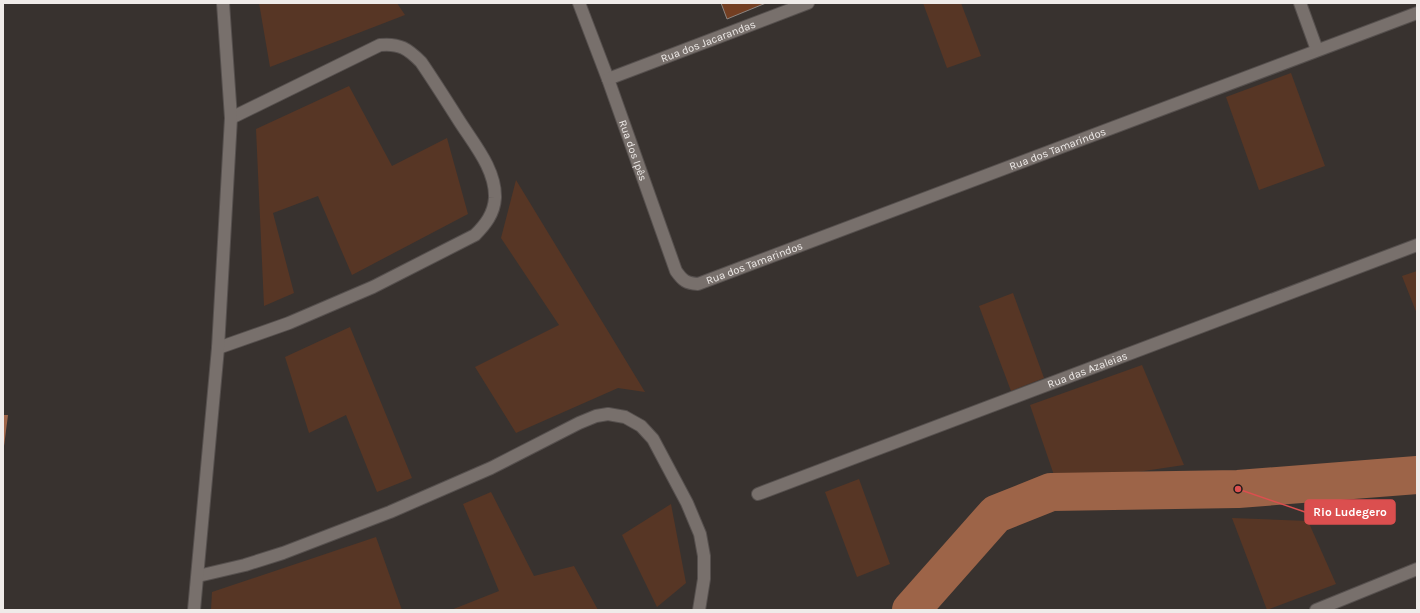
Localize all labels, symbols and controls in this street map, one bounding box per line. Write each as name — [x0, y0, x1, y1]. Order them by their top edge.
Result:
street label: Rua dos Jacarandas — [659, 17, 757, 65]
street label: Rua dos Ipês — [616, 118, 650, 183]
street label: Rua dos Tamarindos — [1007, 124, 1108, 173]
street label: Rua dos Tamarindos — [704, 239, 805, 287]
street label: Rua das Azaleias — [1045, 348, 1129, 391]
callout: Rio Ludegero — [1305, 500, 1395, 524]
text: Rio Ludegero — [1313, 505, 1387, 519]

